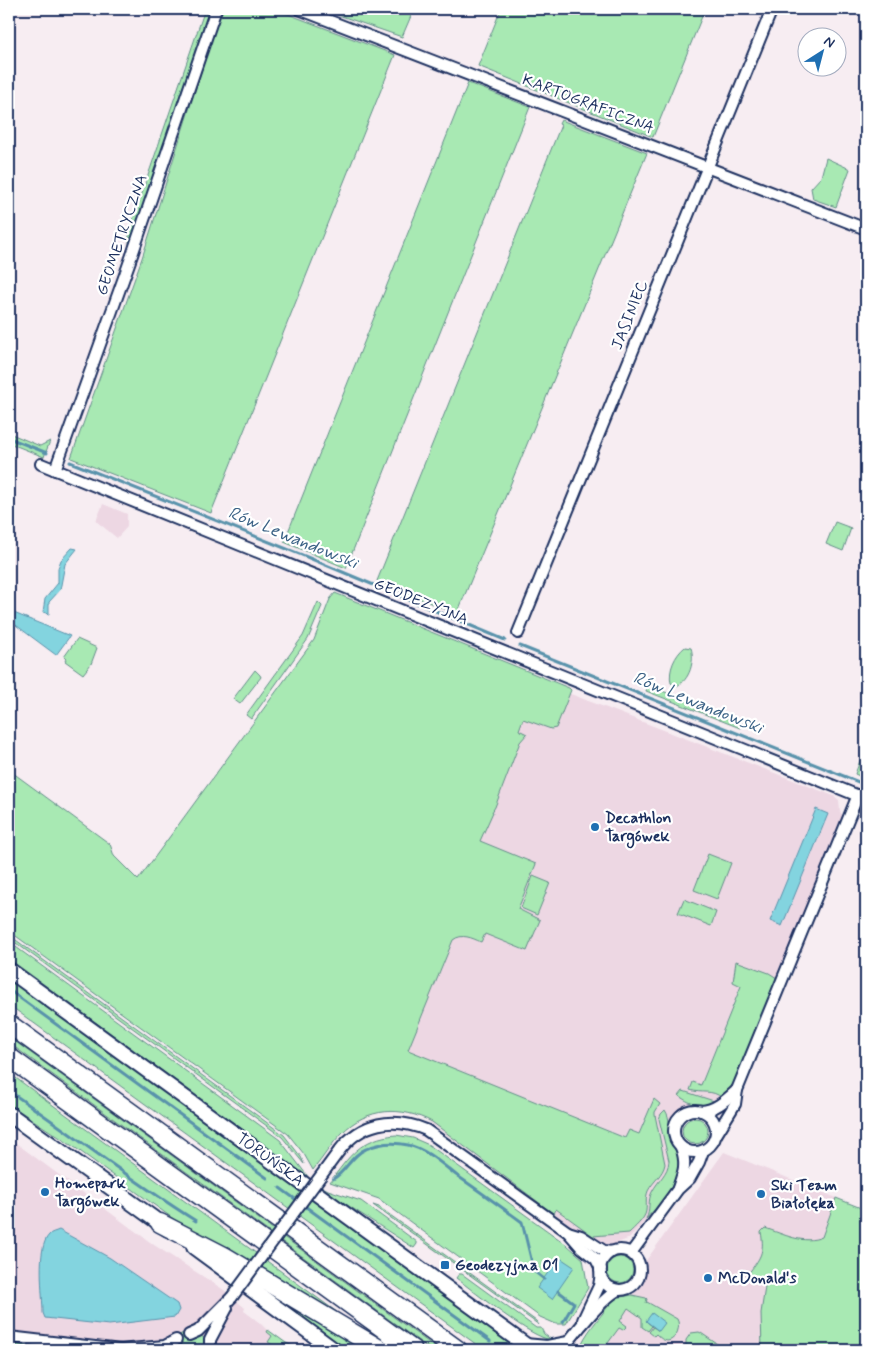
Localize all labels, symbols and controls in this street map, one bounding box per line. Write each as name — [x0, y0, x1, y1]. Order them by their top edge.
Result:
north arrow — [798, 28, 848, 78]
text: N — [820, 32, 838, 52]
street label: KARTOGRAFICZNA — [519, 69, 657, 139]
street label: GEOMETRYCZNA — [91, 172, 153, 298]
street label: JASINIEC — [607, 277, 653, 353]
water label: Rów Lewandowski — [225, 501, 363, 576]
street label: GEODEZYJNA — [371, 573, 471, 631]
water label: Rów Lewandowski — [630, 666, 768, 741]
place label: Decathlon Targówek — [605, 808, 672, 849]
marker: Decathlon Targówek — [589, 821, 601, 833]
street label: TORUŃSKA — [232, 1128, 308, 1192]
place label: Homepark Targówek — [55, 1173, 127, 1214]
place label: Ski Team Białołęka — [771, 1175, 837, 1214]
marker: Homepark Targówek — [39, 1186, 51, 1198]
marker: Ski Team Białołęka — [755, 1188, 767, 1200]
place label: Geodezyjna 01 — [455, 1255, 558, 1276]
marker: Geodezyjna 01 — [439, 1259, 451, 1271]
place label: McDonald's — [718, 1268, 797, 1289]
marker: McDonald's — [702, 1272, 714, 1284]

